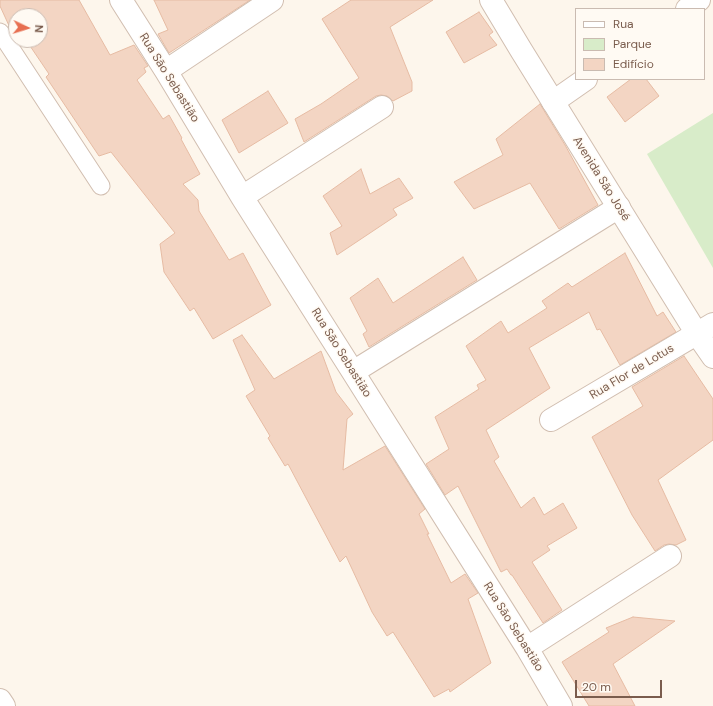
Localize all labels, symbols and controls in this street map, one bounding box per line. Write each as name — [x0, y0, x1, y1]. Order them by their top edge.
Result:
north arrow — [8, 8, 48, 48]
legend — [575, 8, 705, 80]
text: Rua — [613, 16, 634, 32]
text: N — [32, 24, 46, 33]
street label: Rua São Sebastião — [136, 31, 202, 125]
text: Parque — [613, 36, 652, 52]
text: Edifício — [613, 56, 654, 72]
street label: Avenida São José — [569, 134, 633, 224]
street label: Rua São Sebastião — [308, 306, 374, 400]
street label: Rua Flor de Lotus — [587, 341, 677, 403]
street label: Rua São Sebastião — [480, 580, 546, 674]
scale bar — [577, 672, 664, 698]
text: 20 m — [582, 679, 611, 695]

